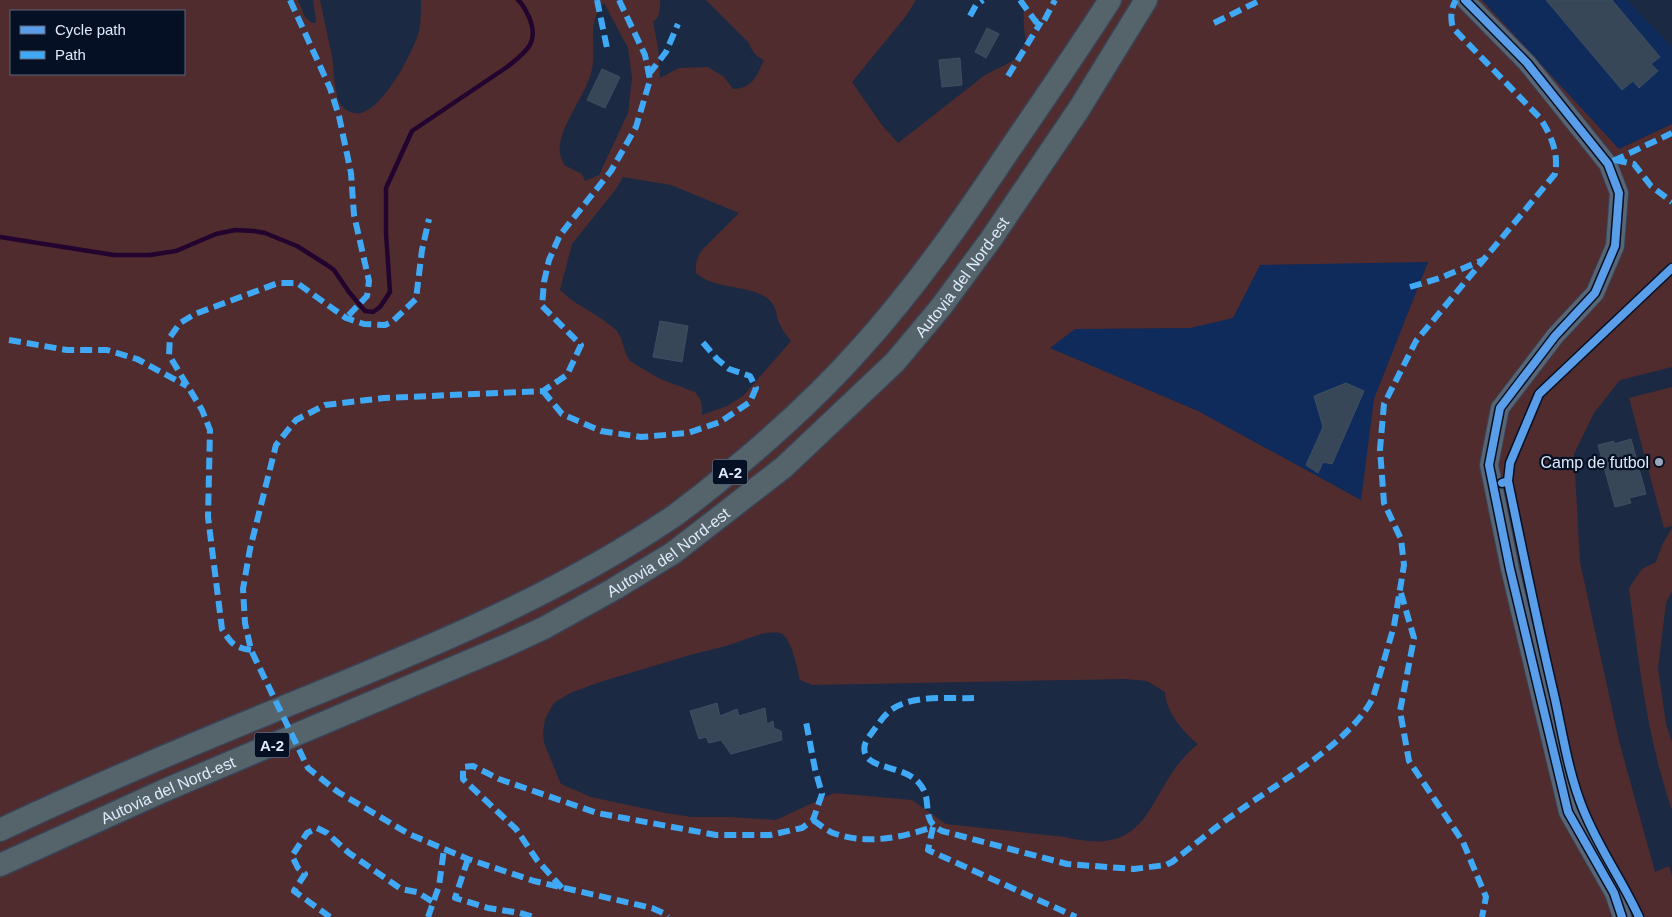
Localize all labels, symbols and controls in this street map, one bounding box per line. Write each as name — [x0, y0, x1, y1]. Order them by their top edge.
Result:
legend — [10, 10, 185, 75]
text: Cycle path — [55, 21, 126, 38]
text: Path — [55, 46, 86, 63]
street label: Autovia del Nord-est — [911, 213, 1012, 340]
place label: Camp de futbol — [1540, 454, 1649, 471]
marker: Camp de futbol — [1653, 456, 1665, 468]
road number: A-2 — [712, 460, 748, 484]
street label: Autovia del Nord-est — [604, 504, 733, 600]
road number: A-2 — [254, 732, 290, 758]
street label: Autovia del Nord-est — [98, 753, 238, 827]

